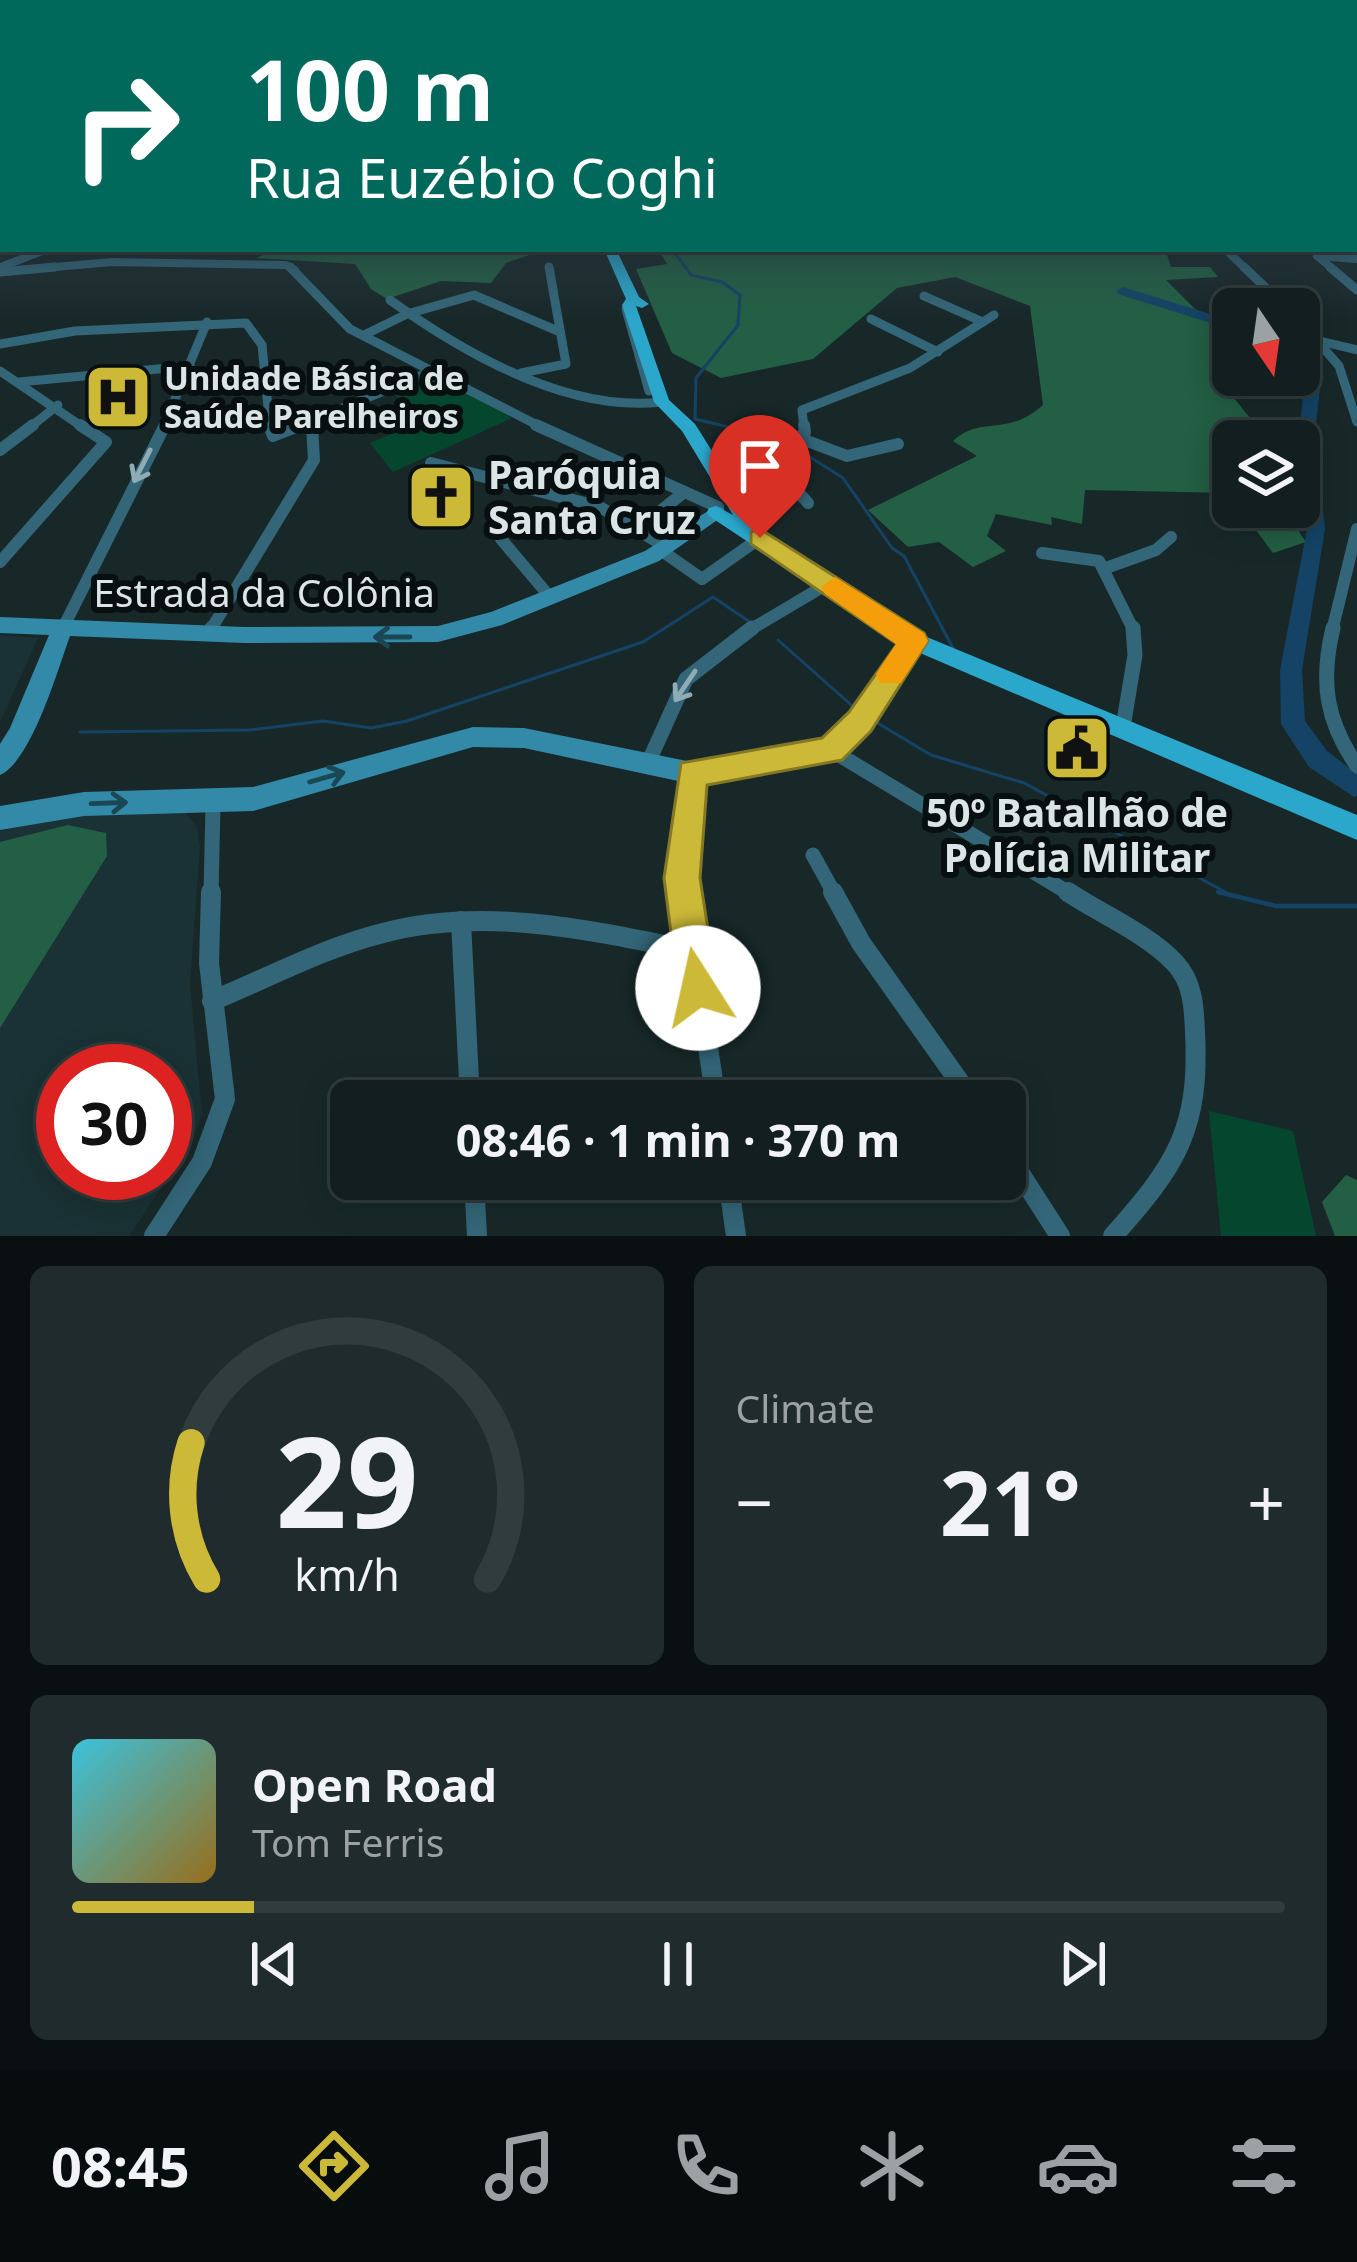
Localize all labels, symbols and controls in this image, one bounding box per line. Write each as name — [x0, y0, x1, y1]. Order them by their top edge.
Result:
text: 100 m — [246, 31, 494, 146]
icon: right — [48, 48, 204, 204]
text: Rua Euzébio Coghi — [246, 140, 718, 214]
north arrow — [1212, 288, 1320, 396]
map controls — [1212, 288, 1320, 528]
place label: Unidade Básica de Saúde Parelheiros — [164, 355, 464, 438]
hospital icon: Unidade Básica de Saúde Parelheiros — [83, 362, 153, 432]
pin — [709, 415, 811, 538]
button: layers — [1212, 420, 1320, 528]
icon: arrive — [727, 433, 793, 499]
place label: Paróquia Santa Cruz — [488, 447, 696, 545]
one-way arrow — [129, 448, 152, 483]
church icon: Paróquia Santa Cruz — [406, 462, 476, 532]
street label: Estrada da Colônia — [93, 565, 435, 618]
one-way arrow — [373, 625, 412, 648]
one-way arrow — [672, 669, 697, 702]
public building icon: 50º Batalhão de Polícia Militar — [1042, 713, 1112, 783]
one-way arrow — [307, 765, 345, 787]
place label: 50º Batalhão de Polícia Militar — [926, 785, 1228, 883]
one-way arrow — [89, 792, 128, 815]
position arrow — [635, 925, 761, 1051]
speed limit sign: 30 — [36, 1044, 192, 1200]
text: 08:46 · 1 min · 370 m — [456, 1109, 900, 1170]
text: Climate — [736, 1381, 875, 1434]
text: 29 — [275, 1395, 418, 1565]
text: 21° — [940, 1440, 1081, 1562]
text: − — [736, 1456, 773, 1546]
text: + — [1247, 1456, 1285, 1546]
text: km/h — [294, 1544, 399, 1603]
text: Open Road — [252, 1754, 497, 1815]
text: Tom Ferris — [252, 1815, 444, 1868]
icon: previous — [241, 1931, 307, 1997]
icon: pause — [645, 1931, 711, 1997]
icon: next — [1050, 1931, 1116, 1997]
icon: directions — [292, 2124, 376, 2208]
icon: music — [478, 2124, 562, 2208]
icon: phone — [664, 2124, 748, 2208]
icon: climate — [850, 2124, 934, 2208]
icon: car — [1036, 2124, 1120, 2208]
icon: filters — [1222, 2124, 1306, 2208]
text: 08:45 — [51, 2129, 190, 2203]

